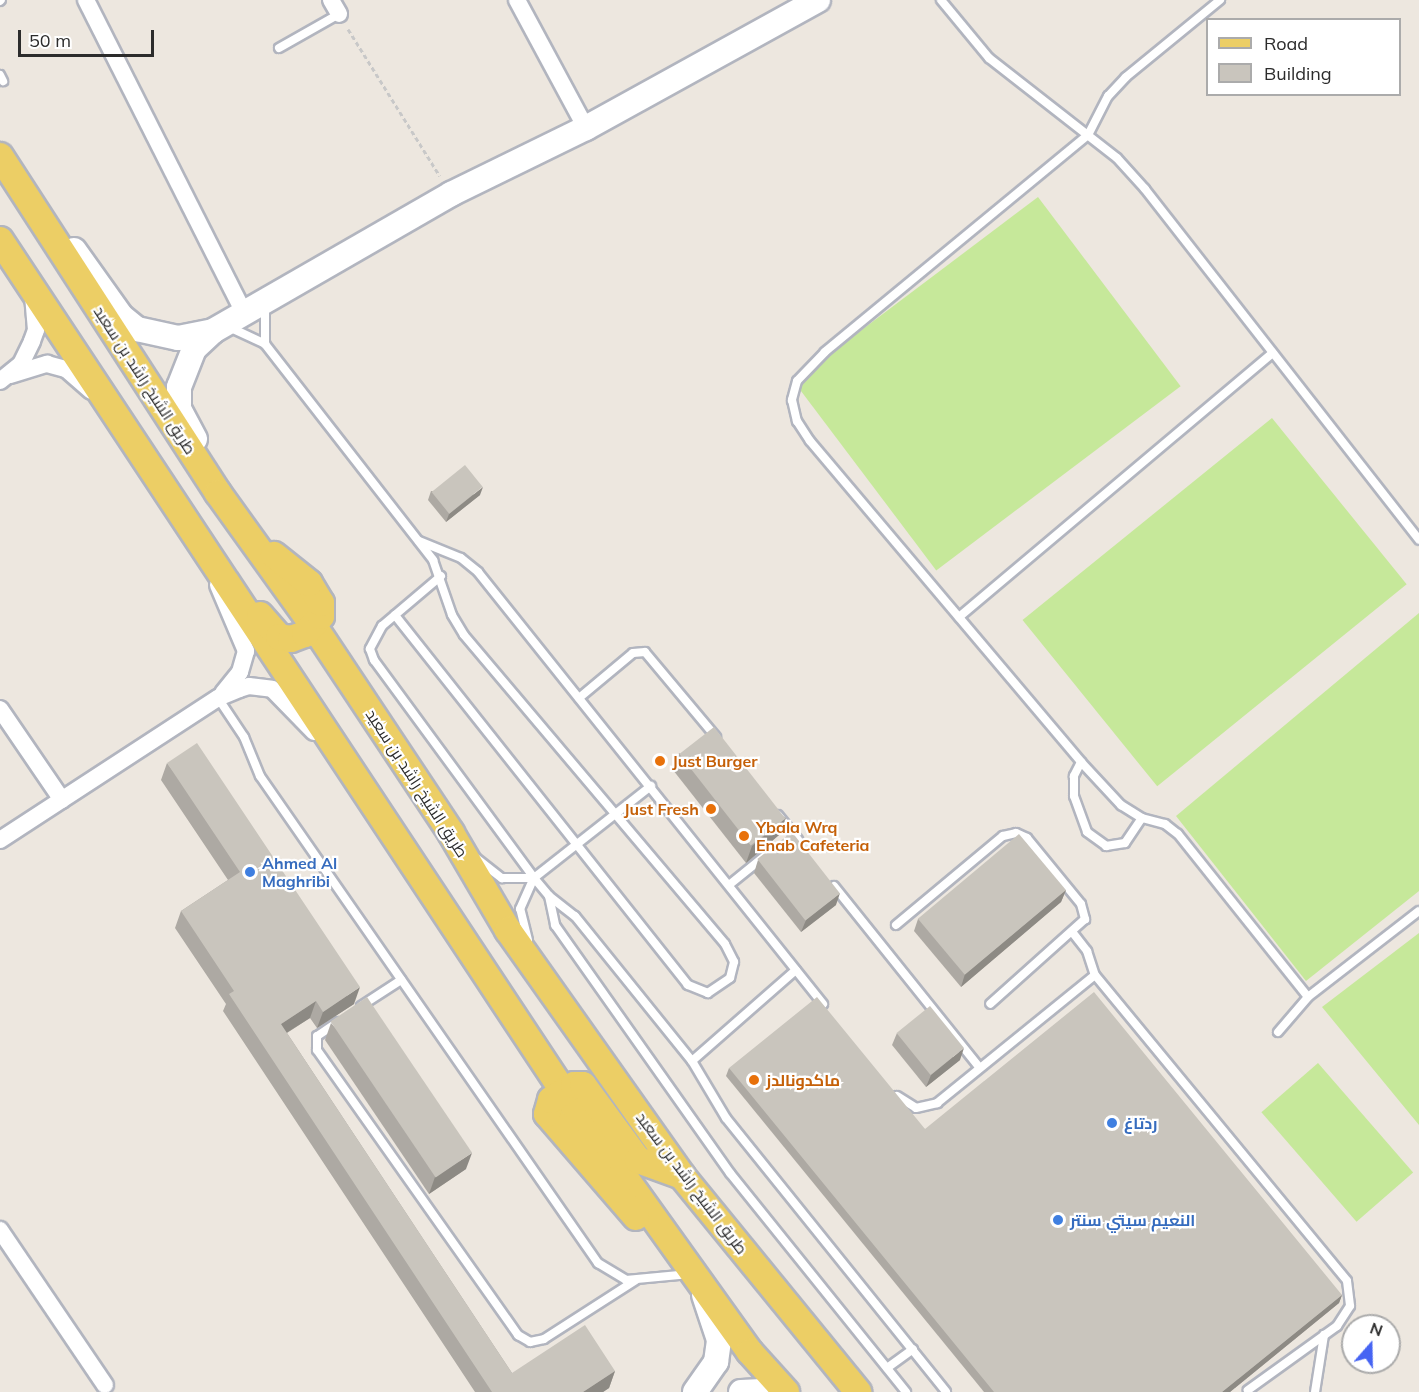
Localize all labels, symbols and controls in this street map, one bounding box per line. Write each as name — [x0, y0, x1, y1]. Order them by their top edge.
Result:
scale bar — [21, 18, 158, 56]
legend — [1206, 18, 1401, 96]
text: 50 m — [29, 29, 71, 52]
text: Road — [1264, 32, 1308, 55]
text: Building — [1264, 62, 1332, 85]
street label: طريق الشيخ راشد بن سعيد — [90, 302, 200, 458]
street label: طريق الشيخ راشد بن سعيد — [362, 705, 472, 861]
place label: Just Burger — [672, 751, 757, 771]
marker: Just Burger — [653, 754, 667, 768]
place label: Just Fresh — [624, 799, 699, 819]
marker: Just Fresh — [704, 802, 718, 816]
place label: Ybala Wrq Enab Cafeteria — [756, 817, 870, 855]
marker: Ybala Wrq Enab Cafeteria — [737, 829, 751, 843]
place label: Ahmed Al Maghribi — [262, 853, 337, 891]
marker: Ahmed Al Maghribi — [243, 865, 257, 879]
place label: ماكدونالدز — [766, 1070, 840, 1090]
marker: ماكدونالدز — [747, 1073, 761, 1087]
street label: طريق الشيخ راشد بن سعيد — [632, 1108, 752, 1258]
place label: ردتاغ — [1124, 1113, 1157, 1133]
marker: ردتاغ — [1105, 1116, 1119, 1130]
place label: النعيم سيتي سنتر — [1070, 1210, 1195, 1230]
marker: النعيم سيتي سنتر — [1051, 1213, 1065, 1227]
north arrow — [1341, 1314, 1401, 1374]
text: N — [1367, 1317, 1386, 1340]

